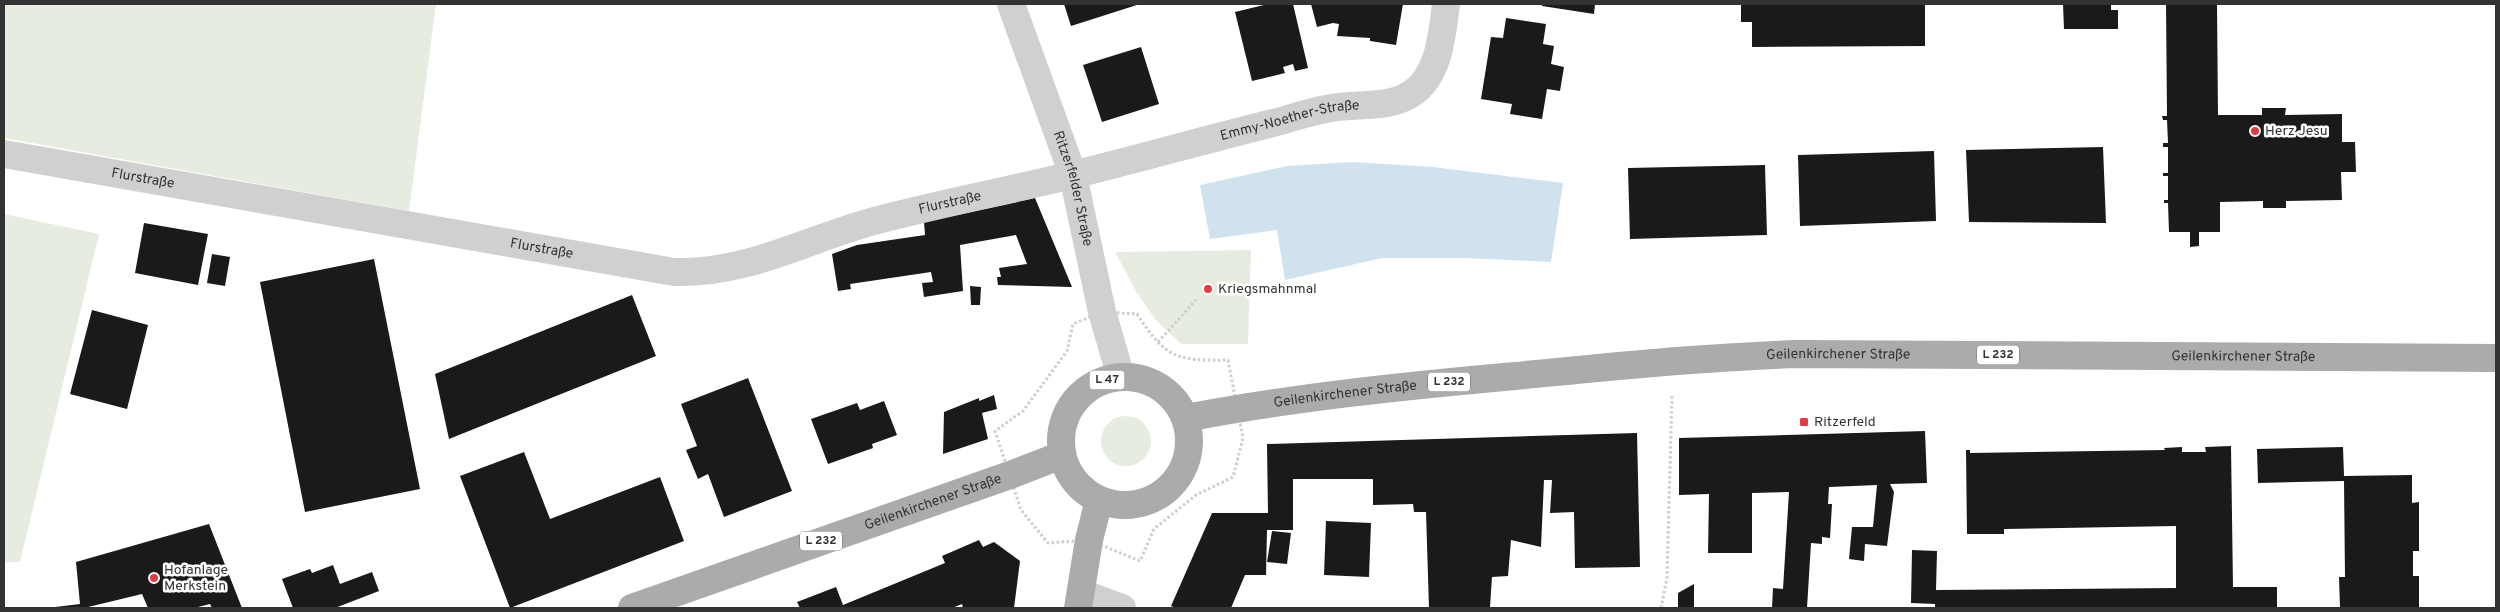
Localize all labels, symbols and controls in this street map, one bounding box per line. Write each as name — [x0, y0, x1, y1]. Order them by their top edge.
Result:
street label: Emmy-Noether-Straße — [1218, 97, 1360, 145]
place label: Herz Jesu — [2265, 123, 2328, 140]
marker: Herz Jesu — [2249, 125, 2261, 137]
street label: Ritzerfelder Straße — [1049, 129, 1096, 248]
street label: Flurstraße — [110, 165, 176, 192]
street label: Flurstraße — [917, 187, 983, 218]
street label: Flurstraße — [509, 235, 575, 263]
place label: Kriegsmahnmal — [1218, 281, 1317, 298]
marker: Kriegsmahnmal — [1202, 283, 1214, 295]
street label: Geilenkirchener Straße — [1766, 345, 1910, 364]
road number: L 232 — [1977, 346, 2019, 364]
street label: Geilenkirchener Straße — [2171, 348, 2315, 365]
road number: L 47 — [1090, 370, 1124, 390]
road number: L 232 — [1428, 372, 1470, 392]
street label: Geilenkirchener Straße — [1272, 377, 1418, 412]
place label: Ritzerfeld — [1814, 414, 1876, 431]
marker: Ritzerfeld — [1798, 416, 1810, 428]
street label: Geilenkirchener Straße — [862, 470, 1004, 534]
road number: L 232 — [800, 532, 842, 550]
place label: Hofanlage Merkstein — [164, 562, 228, 595]
marker: Hofanlage Merkstein — [148, 572, 160, 584]

